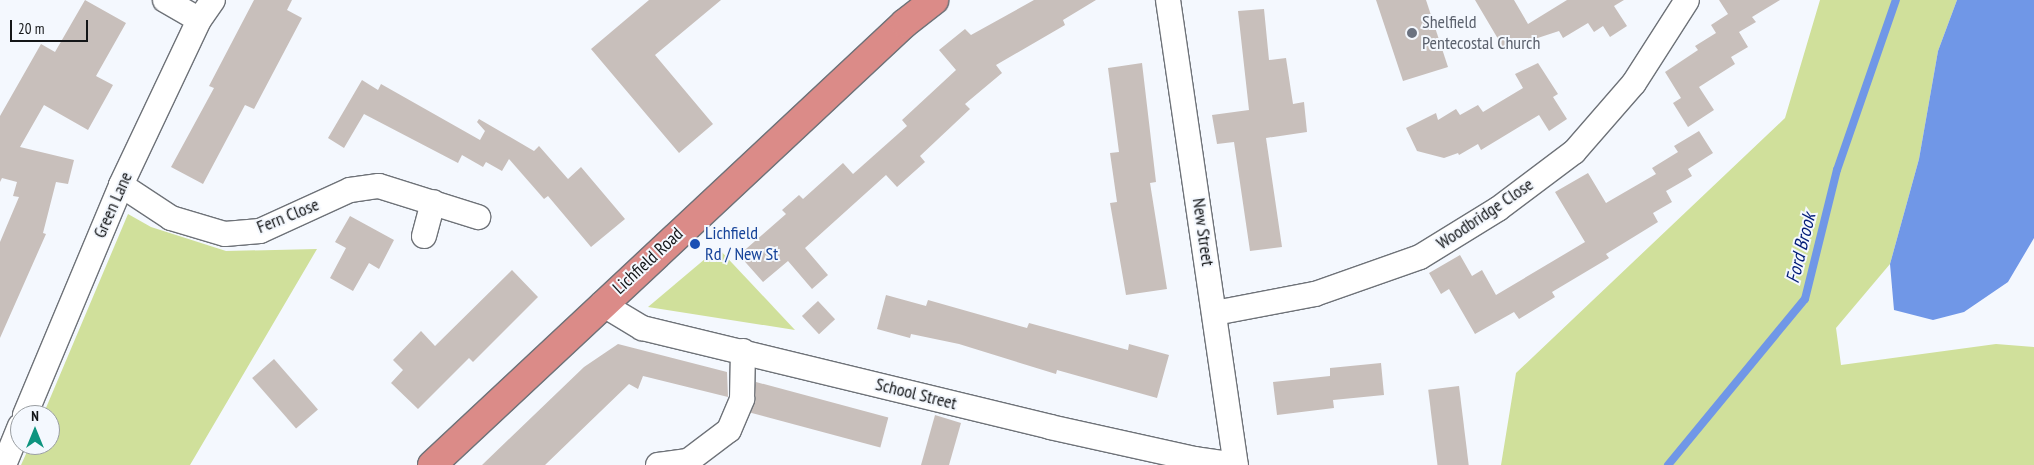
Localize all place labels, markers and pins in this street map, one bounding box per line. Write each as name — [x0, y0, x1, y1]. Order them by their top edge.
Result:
place label: Shelfield Pentecostal Church — [1422, 12, 1540, 54]
marker: Shelfield Pentecostal Church — [1406, 27, 1418, 39]
place label: Lichfield Rd / New St — [705, 223, 778, 266]
marker: Lichfield Rd / New St — [689, 238, 701, 250]

